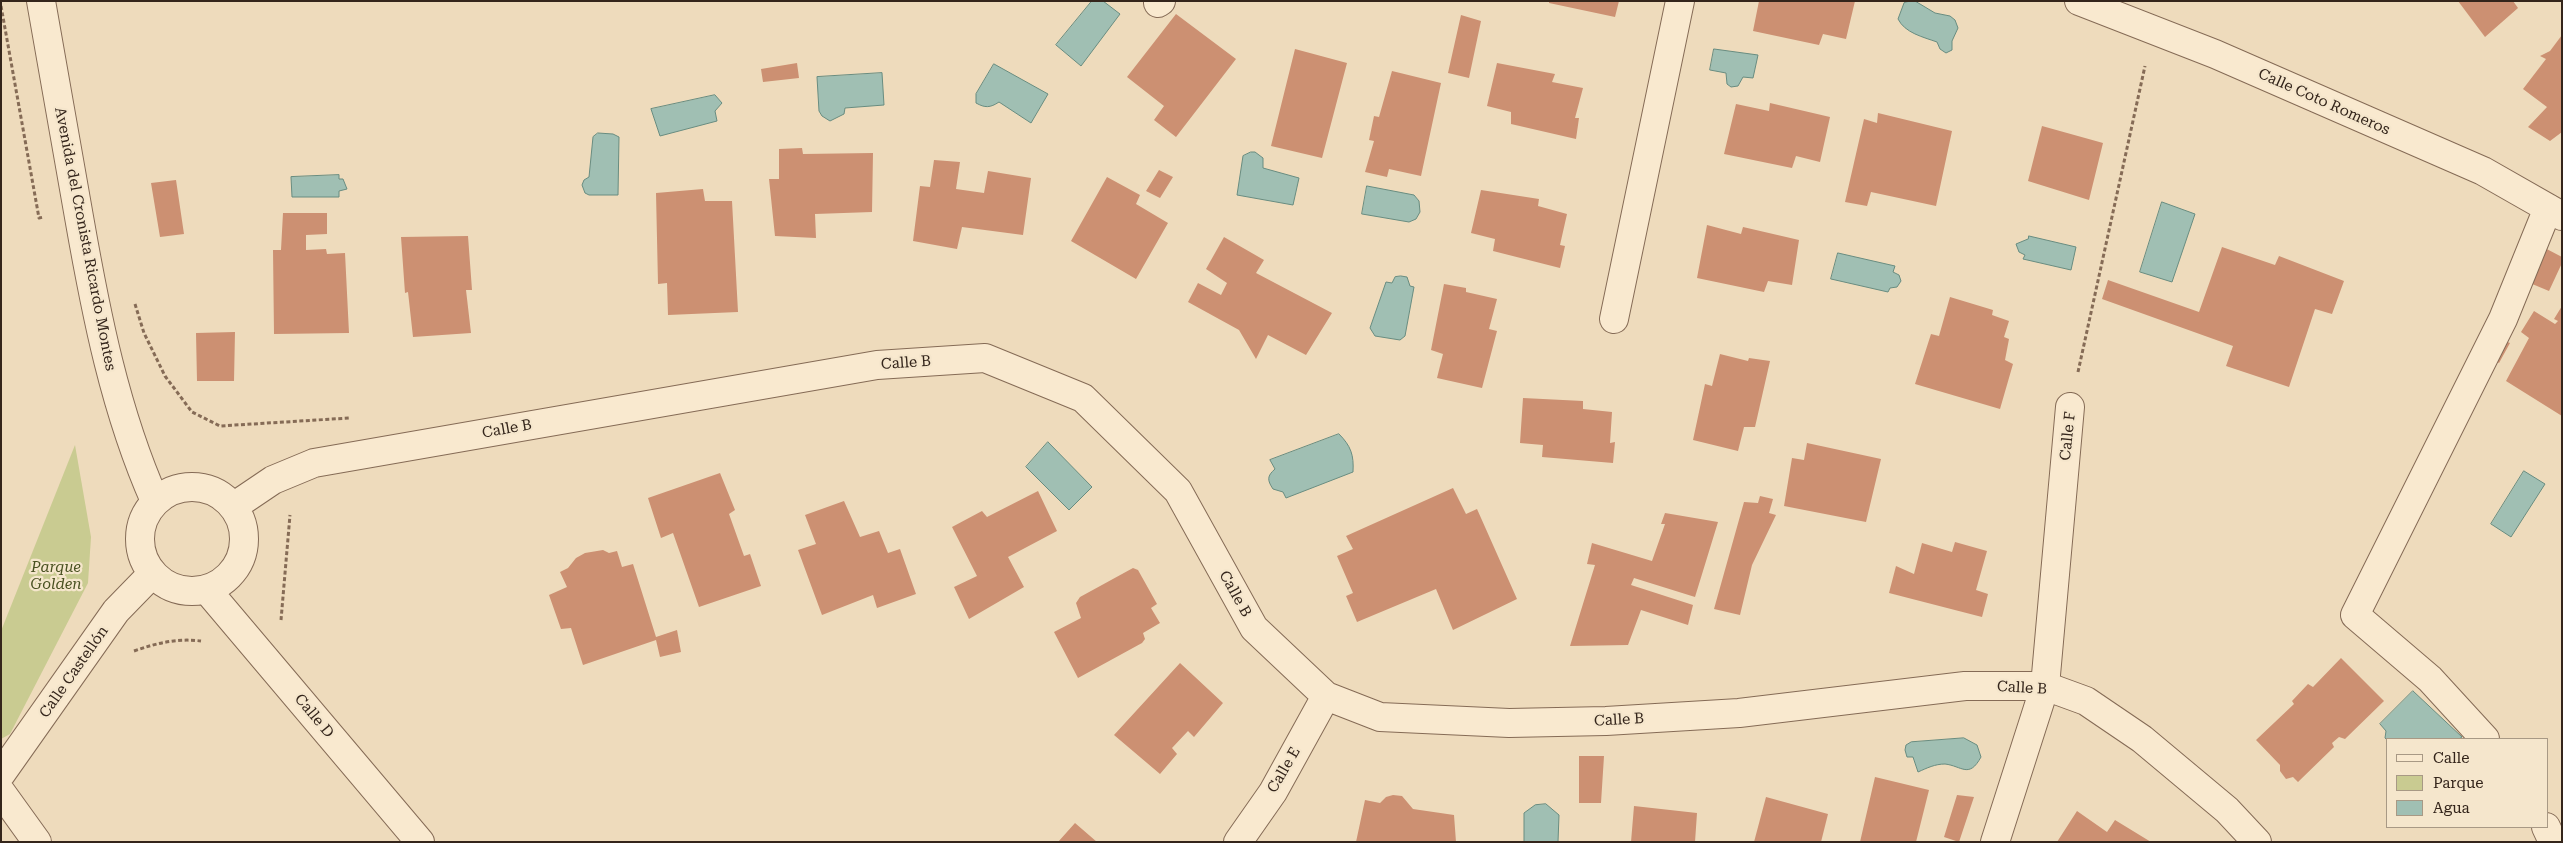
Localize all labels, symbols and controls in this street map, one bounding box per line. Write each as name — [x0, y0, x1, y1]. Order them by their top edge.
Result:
street label: Calle Coto Romeros — [2255, 65, 2393, 139]
street label: Avenida del Cronista Ricardo Montes — [51, 106, 119, 372]
street label: Calle B — [880, 352, 932, 374]
street label: Calle F — [2056, 411, 2080, 461]
street label: Calle B — [481, 416, 533, 442]
park label: Parque Golden — [30, 559, 82, 594]
street label: Calle B — [1215, 568, 1255, 620]
street label: Calle Castellón — [36, 623, 112, 721]
street label: Calle B — [1996, 678, 2048, 698]
street label: Calle D — [290, 690, 338, 742]
street label: Calle B — [1593, 710, 1645, 730]
legend — [2386, 738, 2548, 828]
street label: Calle E — [1264, 744, 1304, 796]
text: Calle — [2433, 749, 2469, 767]
text: Parque — [2433, 774, 2484, 792]
text: Agua — [2433, 799, 2470, 817]

